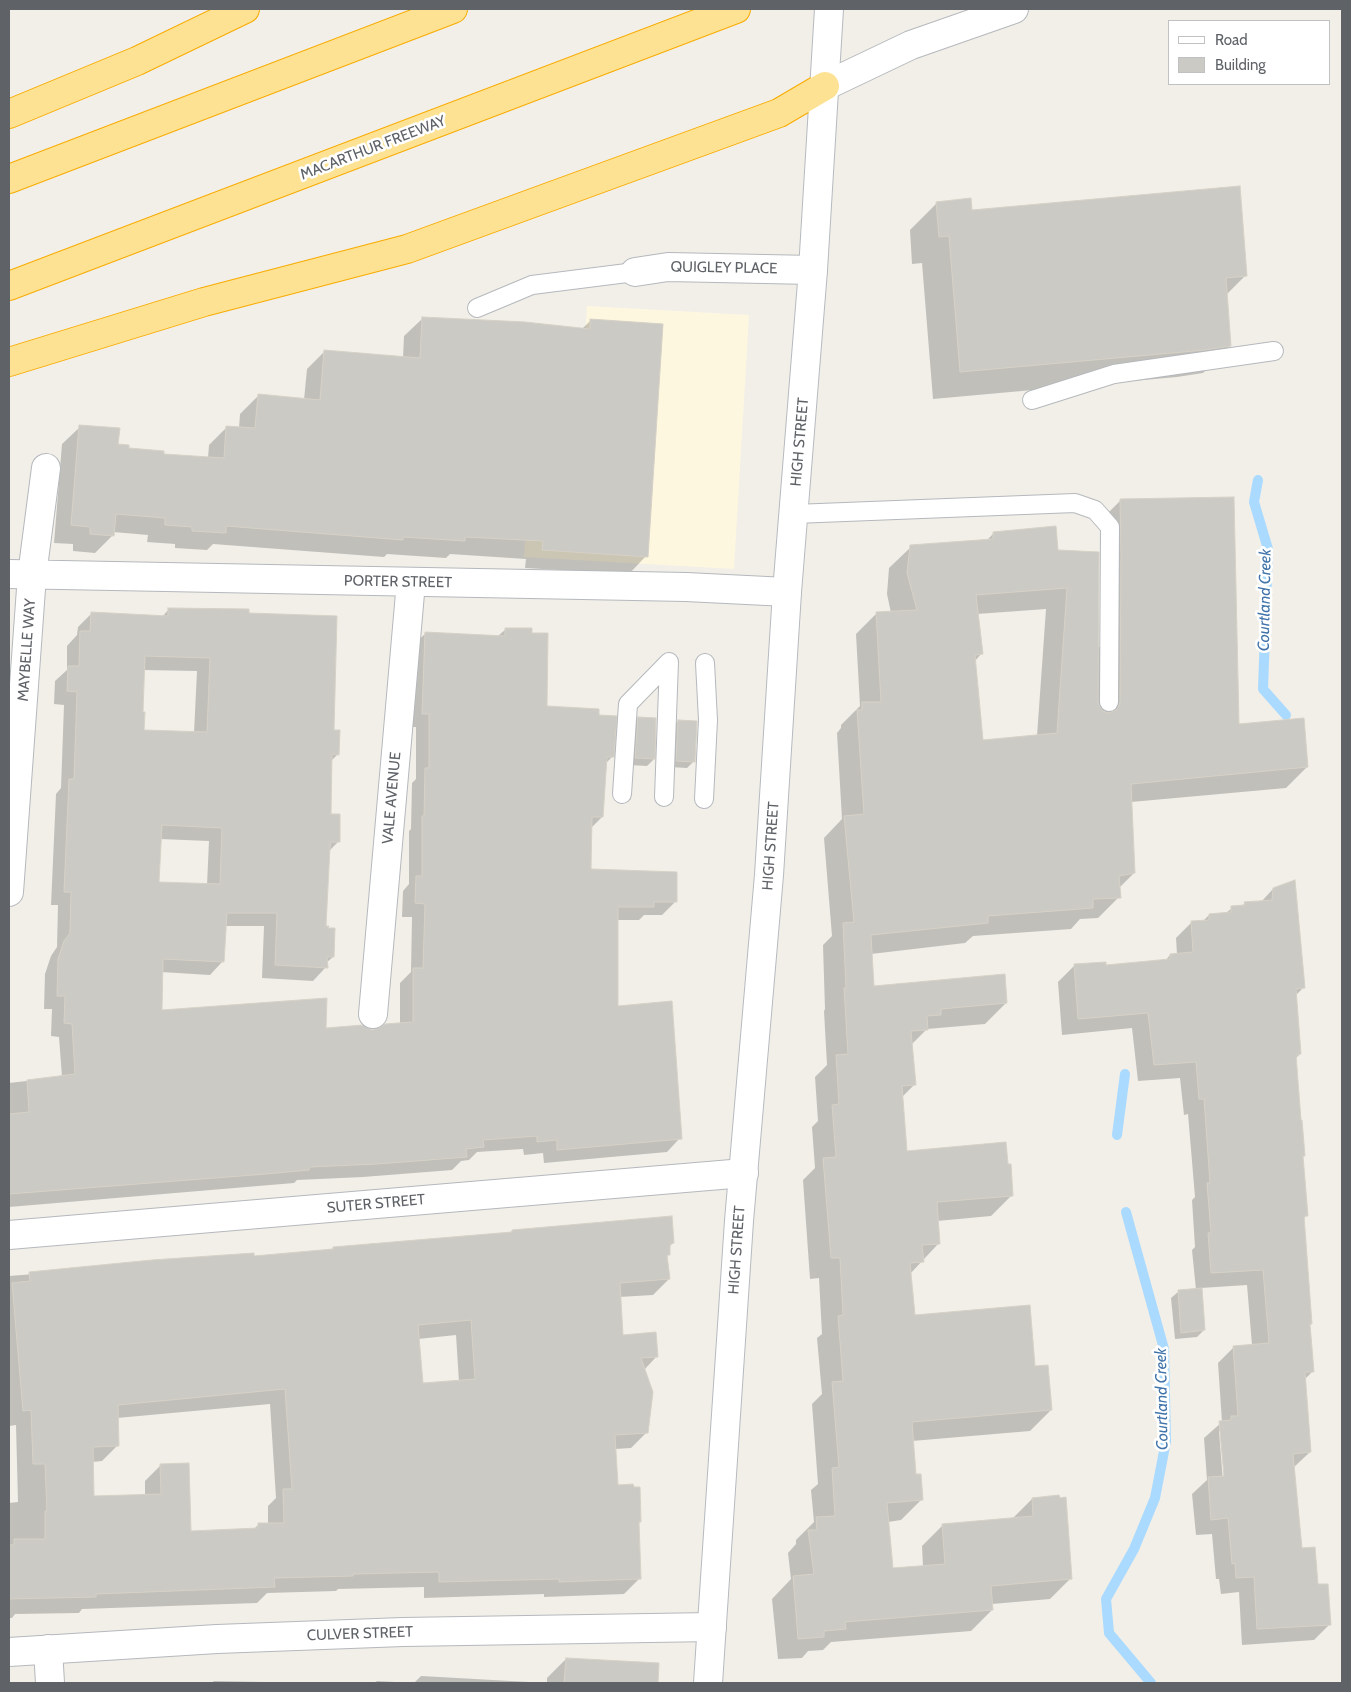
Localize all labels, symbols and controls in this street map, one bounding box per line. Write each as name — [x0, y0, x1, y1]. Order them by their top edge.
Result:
legend — [1168, 20, 1331, 85]
text: Road — [1215, 31, 1248, 49]
text: Building — [1215, 56, 1266, 74]
street label: MACARTHUR FREEWAY — [298, 112, 448, 184]
street label: QUIGLEY PLACE — [670, 258, 778, 278]
street label: HIGH STREET — [787, 397, 813, 487]
water label: Courtland Creek — [1255, 549, 1275, 651]
street label: PORTER STREET — [344, 572, 452, 592]
street label: MAYBELLE WAY — [14, 598, 40, 702]
street label: VALE AVENUE — [379, 751, 405, 845]
street label: HIGH STREET — [759, 801, 783, 891]
street label: SUTER STREET — [326, 1191, 426, 1217]
street label: HIGH STREET — [725, 1205, 749, 1295]
water label: Courtland Creek — [1152, 1348, 1172, 1450]
street label: CULVER STREET — [307, 1623, 413, 1645]

